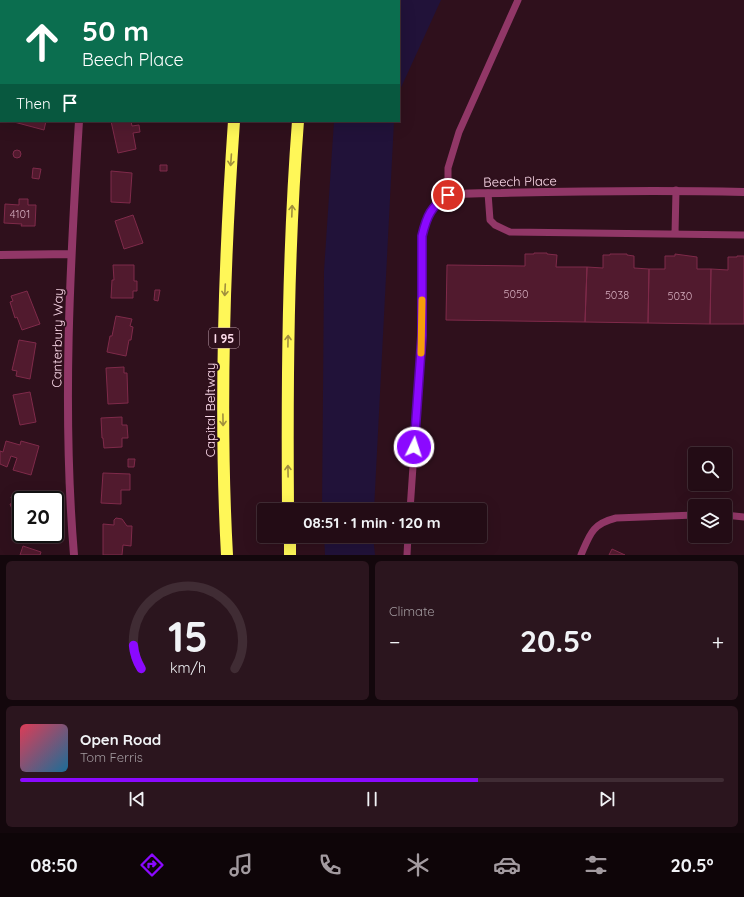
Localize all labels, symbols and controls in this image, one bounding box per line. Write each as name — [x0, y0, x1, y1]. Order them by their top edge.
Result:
text: 50 m — [82, 13, 149, 48]
icon: ahead — [16, 16, 68, 68]
text: Beech Place — [82, 48, 184, 71]
icon: arrive — [59, 92, 81, 114]
text: Then — [16, 94, 51, 113]
one-way arrow — [228, 153, 235, 166]
street label: Beech Place — [483, 172, 557, 190]
pin — [431, 178, 465, 212]
icon: arrive — [437, 184, 459, 206]
one-way arrow — [288, 205, 295, 218]
house number: 4101 — [10, 207, 30, 221]
one-way arrow — [221, 283, 228, 296]
house number: 5050 — [503, 287, 529, 301]
street label: Canterbury Way — [48, 288, 66, 388]
house number: 5038 — [605, 288, 629, 302]
house number: 5030 — [668, 289, 692, 303]
road number: I 95 — [209, 328, 239, 348]
one-way arrow — [284, 335, 292, 348]
street label: Capital Beltway — [202, 363, 218, 457]
one-way arrow — [219, 413, 227, 426]
position arrow — [393, 426, 435, 468]
map controls — [688, 447, 732, 543]
button: search — [688, 447, 732, 491]
one-way arrow — [284, 465, 292, 478]
speed limit sign: 20 — [12, 491, 64, 543]
button: layers — [688, 499, 732, 543]
text: 08:51 · 1 min · 120 m — [303, 513, 441, 532]
text: Climate — [389, 603, 435, 619]
text: 15 — [167, 609, 208, 661]
text: 20.5° — [520, 622, 592, 660]
text: − — [389, 628, 400, 656]
text: + — [712, 628, 724, 656]
text: km/h — [169, 658, 206, 676]
text: Open Road — [80, 730, 161, 749]
text: Tom Ferris — [80, 749, 143, 765]
icon: previous — [126, 788, 148, 810]
icon: pause — [361, 788, 383, 810]
icon: next — [596, 788, 618, 810]
icon: directions — [138, 851, 166, 879]
icon: music — [227, 851, 255, 879]
icon: phone — [316, 851, 344, 879]
icon: climate — [404, 851, 432, 879]
icon: car — [493, 851, 521, 879]
icon: filters — [582, 851, 610, 879]
text: 08:50 — [30, 854, 78, 877]
text: 20.5° — [670, 854, 714, 877]

